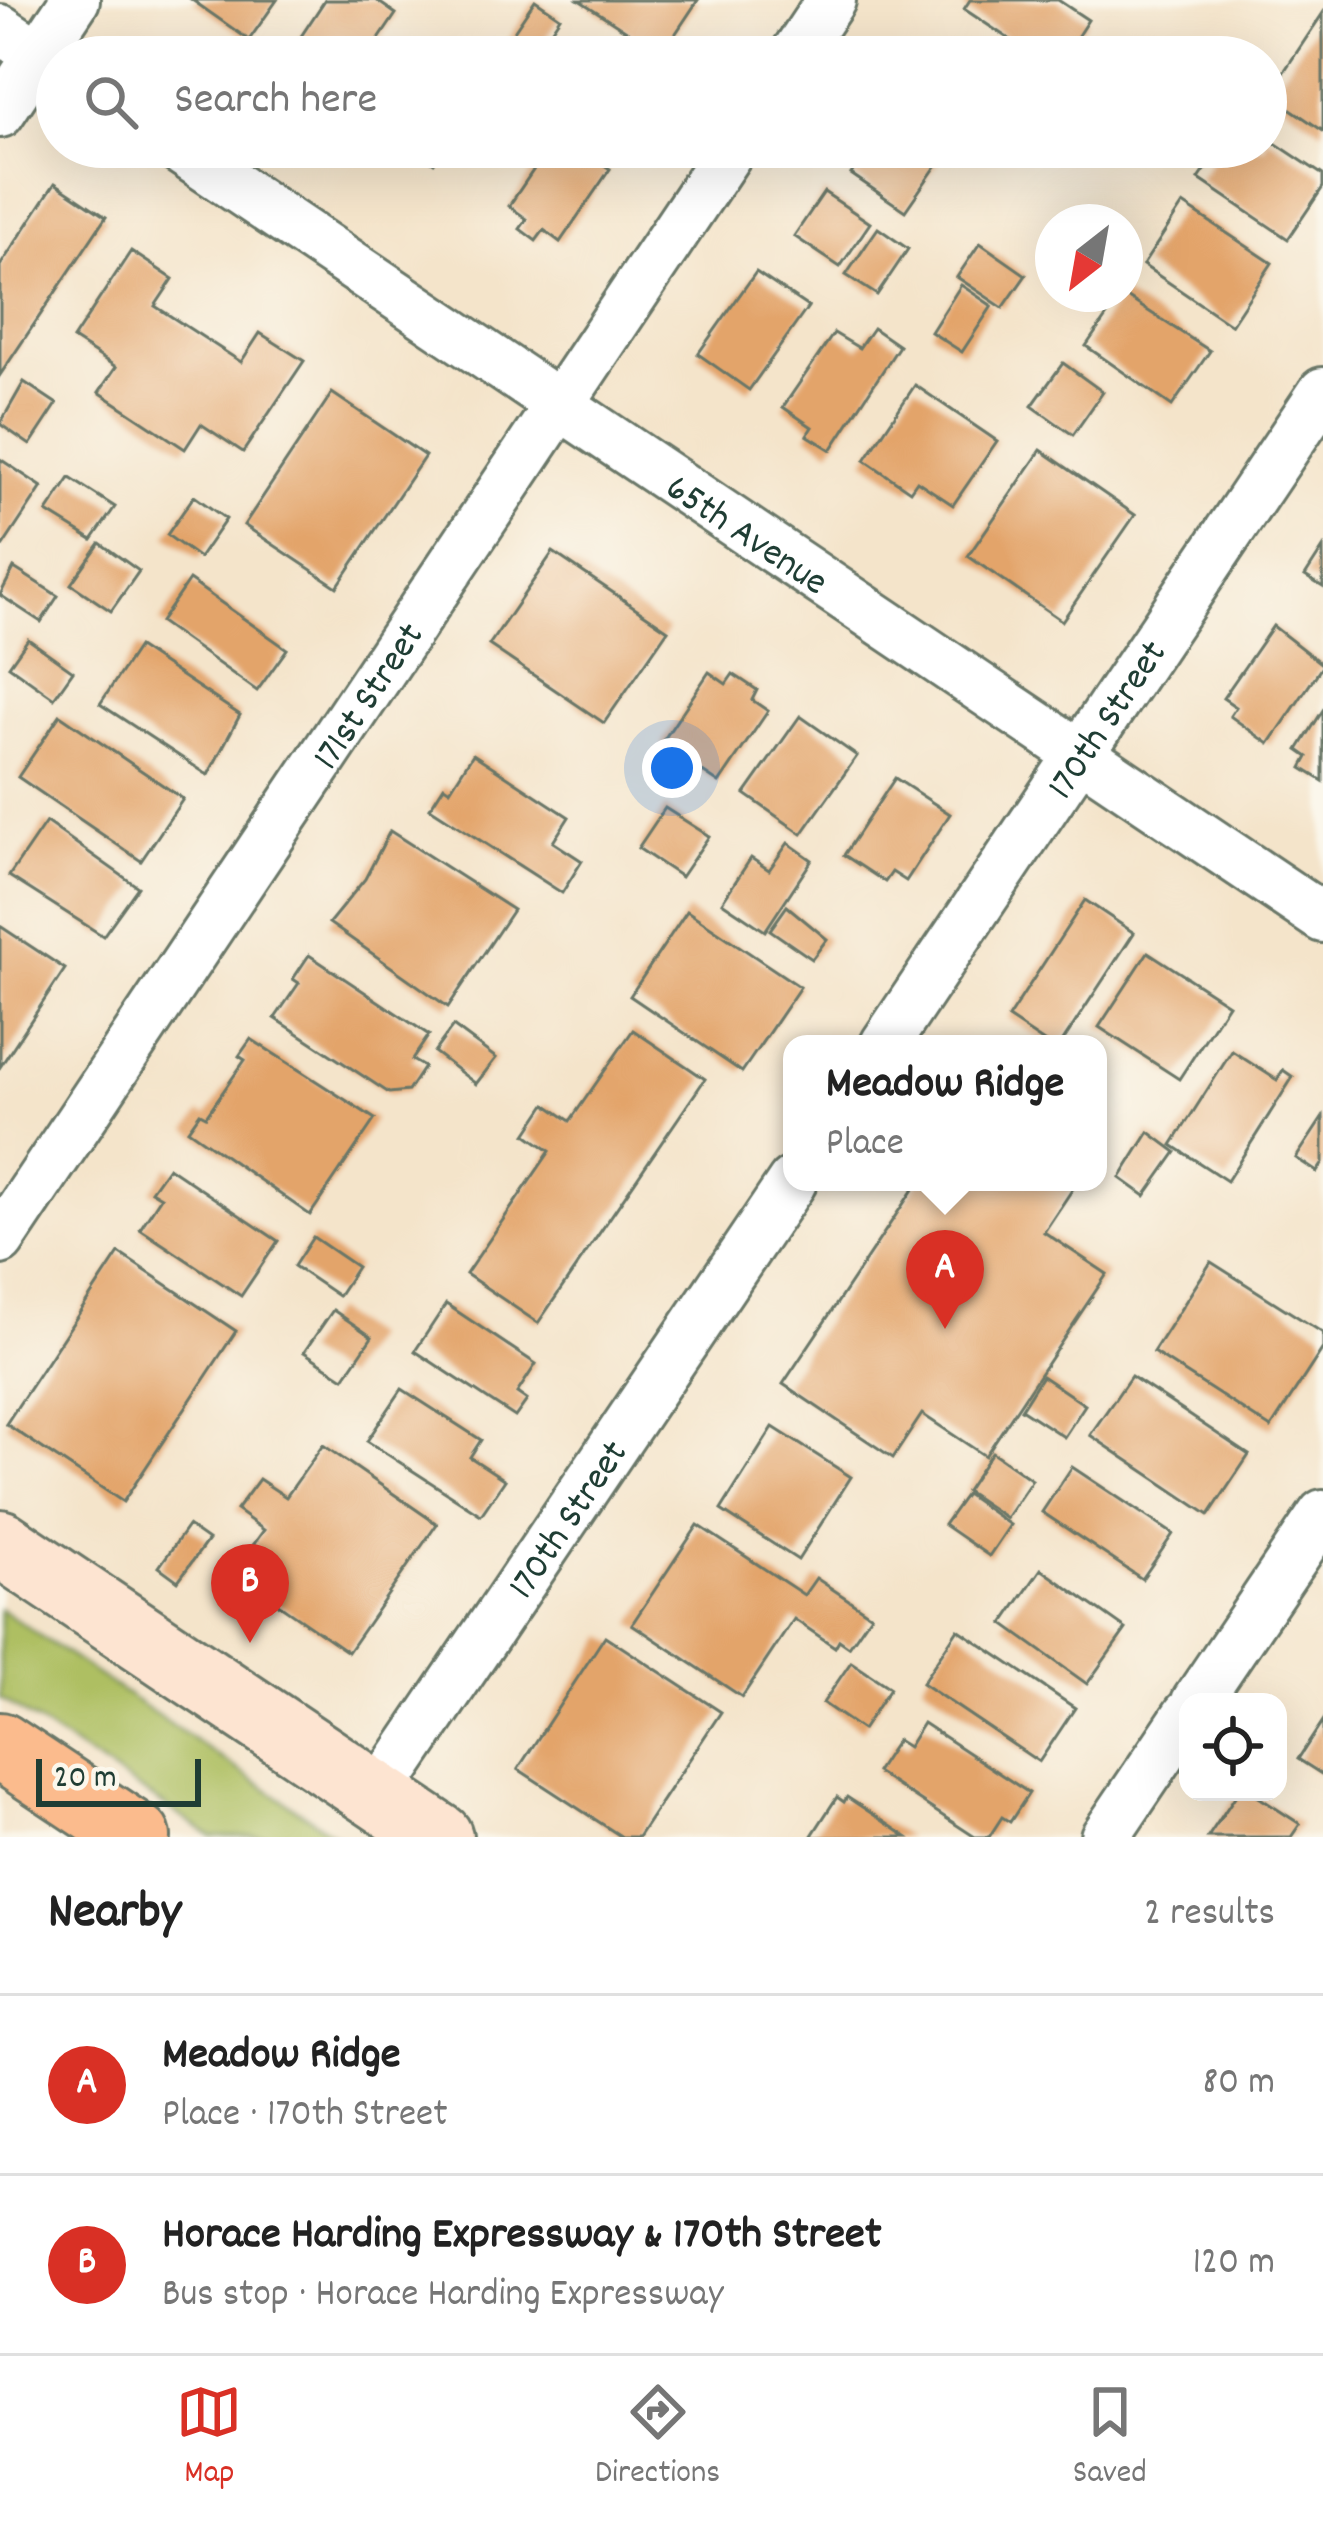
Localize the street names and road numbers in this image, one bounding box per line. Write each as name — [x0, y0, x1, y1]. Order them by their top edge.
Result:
street label: 65th Avenue — [653, 463, 837, 612]
street label: 171st Street — [302, 613, 440, 782]
street label: 170th Street — [1036, 631, 1183, 812]
street label: 170th Street — [497, 1431, 644, 1612]

